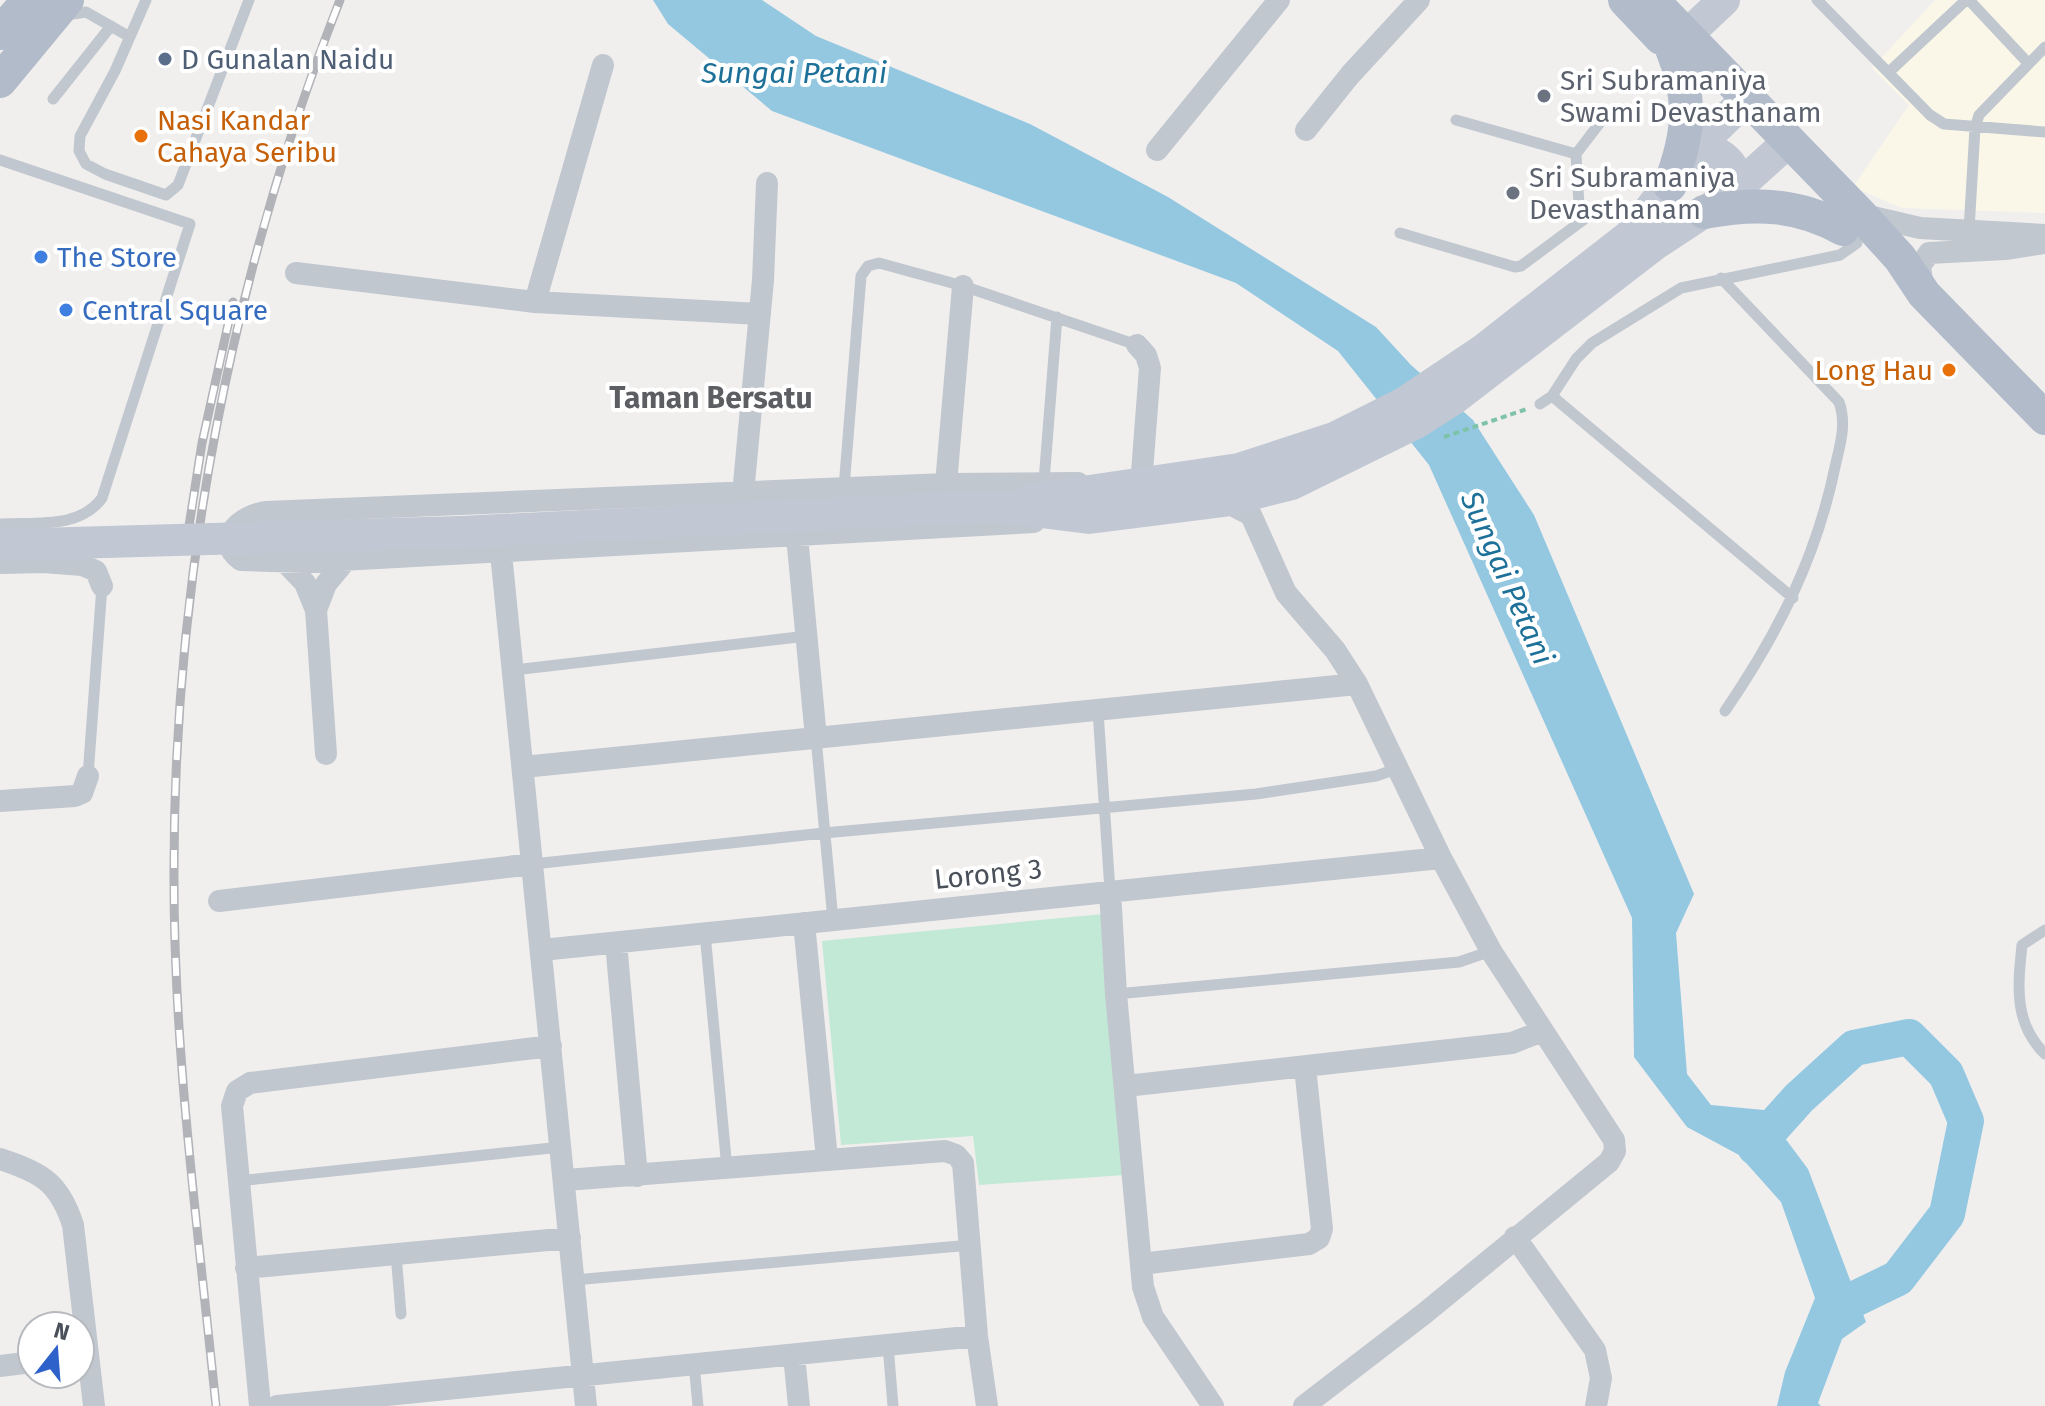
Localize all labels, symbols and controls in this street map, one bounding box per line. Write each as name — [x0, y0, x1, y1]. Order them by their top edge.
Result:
place label: D Gunalan Naidu — [181, 43, 394, 76]
marker: D Gunalan Naidu — [156, 50, 174, 68]
water label: Sungai Petani — [700, 55, 888, 91]
place label: Sri Subramaniya Swami Devasthanam — [1560, 64, 1821, 129]
marker: Sri Subramaniya Swami Devasthanam — [1535, 87, 1553, 105]
place label: Nasi Kandar Cahaya Seribu — [157, 104, 337, 169]
marker: Nasi Kandar Cahaya Seribu — [132, 127, 150, 145]
place label: Sri Subramaniya Devasthanam — [1529, 161, 1736, 226]
marker: Sri Subramaniya Devasthanam — [1504, 184, 1522, 202]
place label: The Store — [57, 241, 177, 274]
marker: The Store — [32, 248, 50, 266]
place label: Central Square — [82, 294, 268, 327]
marker: Central Square — [57, 301, 75, 319]
place label: Long Hau — [1814, 354, 1933, 387]
marker: Long Hau — [1940, 361, 1958, 379]
district label: Taman Bersatu — [609, 380, 813, 416]
water label: Sungai Petani — [1452, 485, 1562, 671]
street label: Lorong 3 — [932, 852, 1044, 896]
north arrow — [16, 1310, 96, 1390]
text: N — [51, 1316, 73, 1346]

